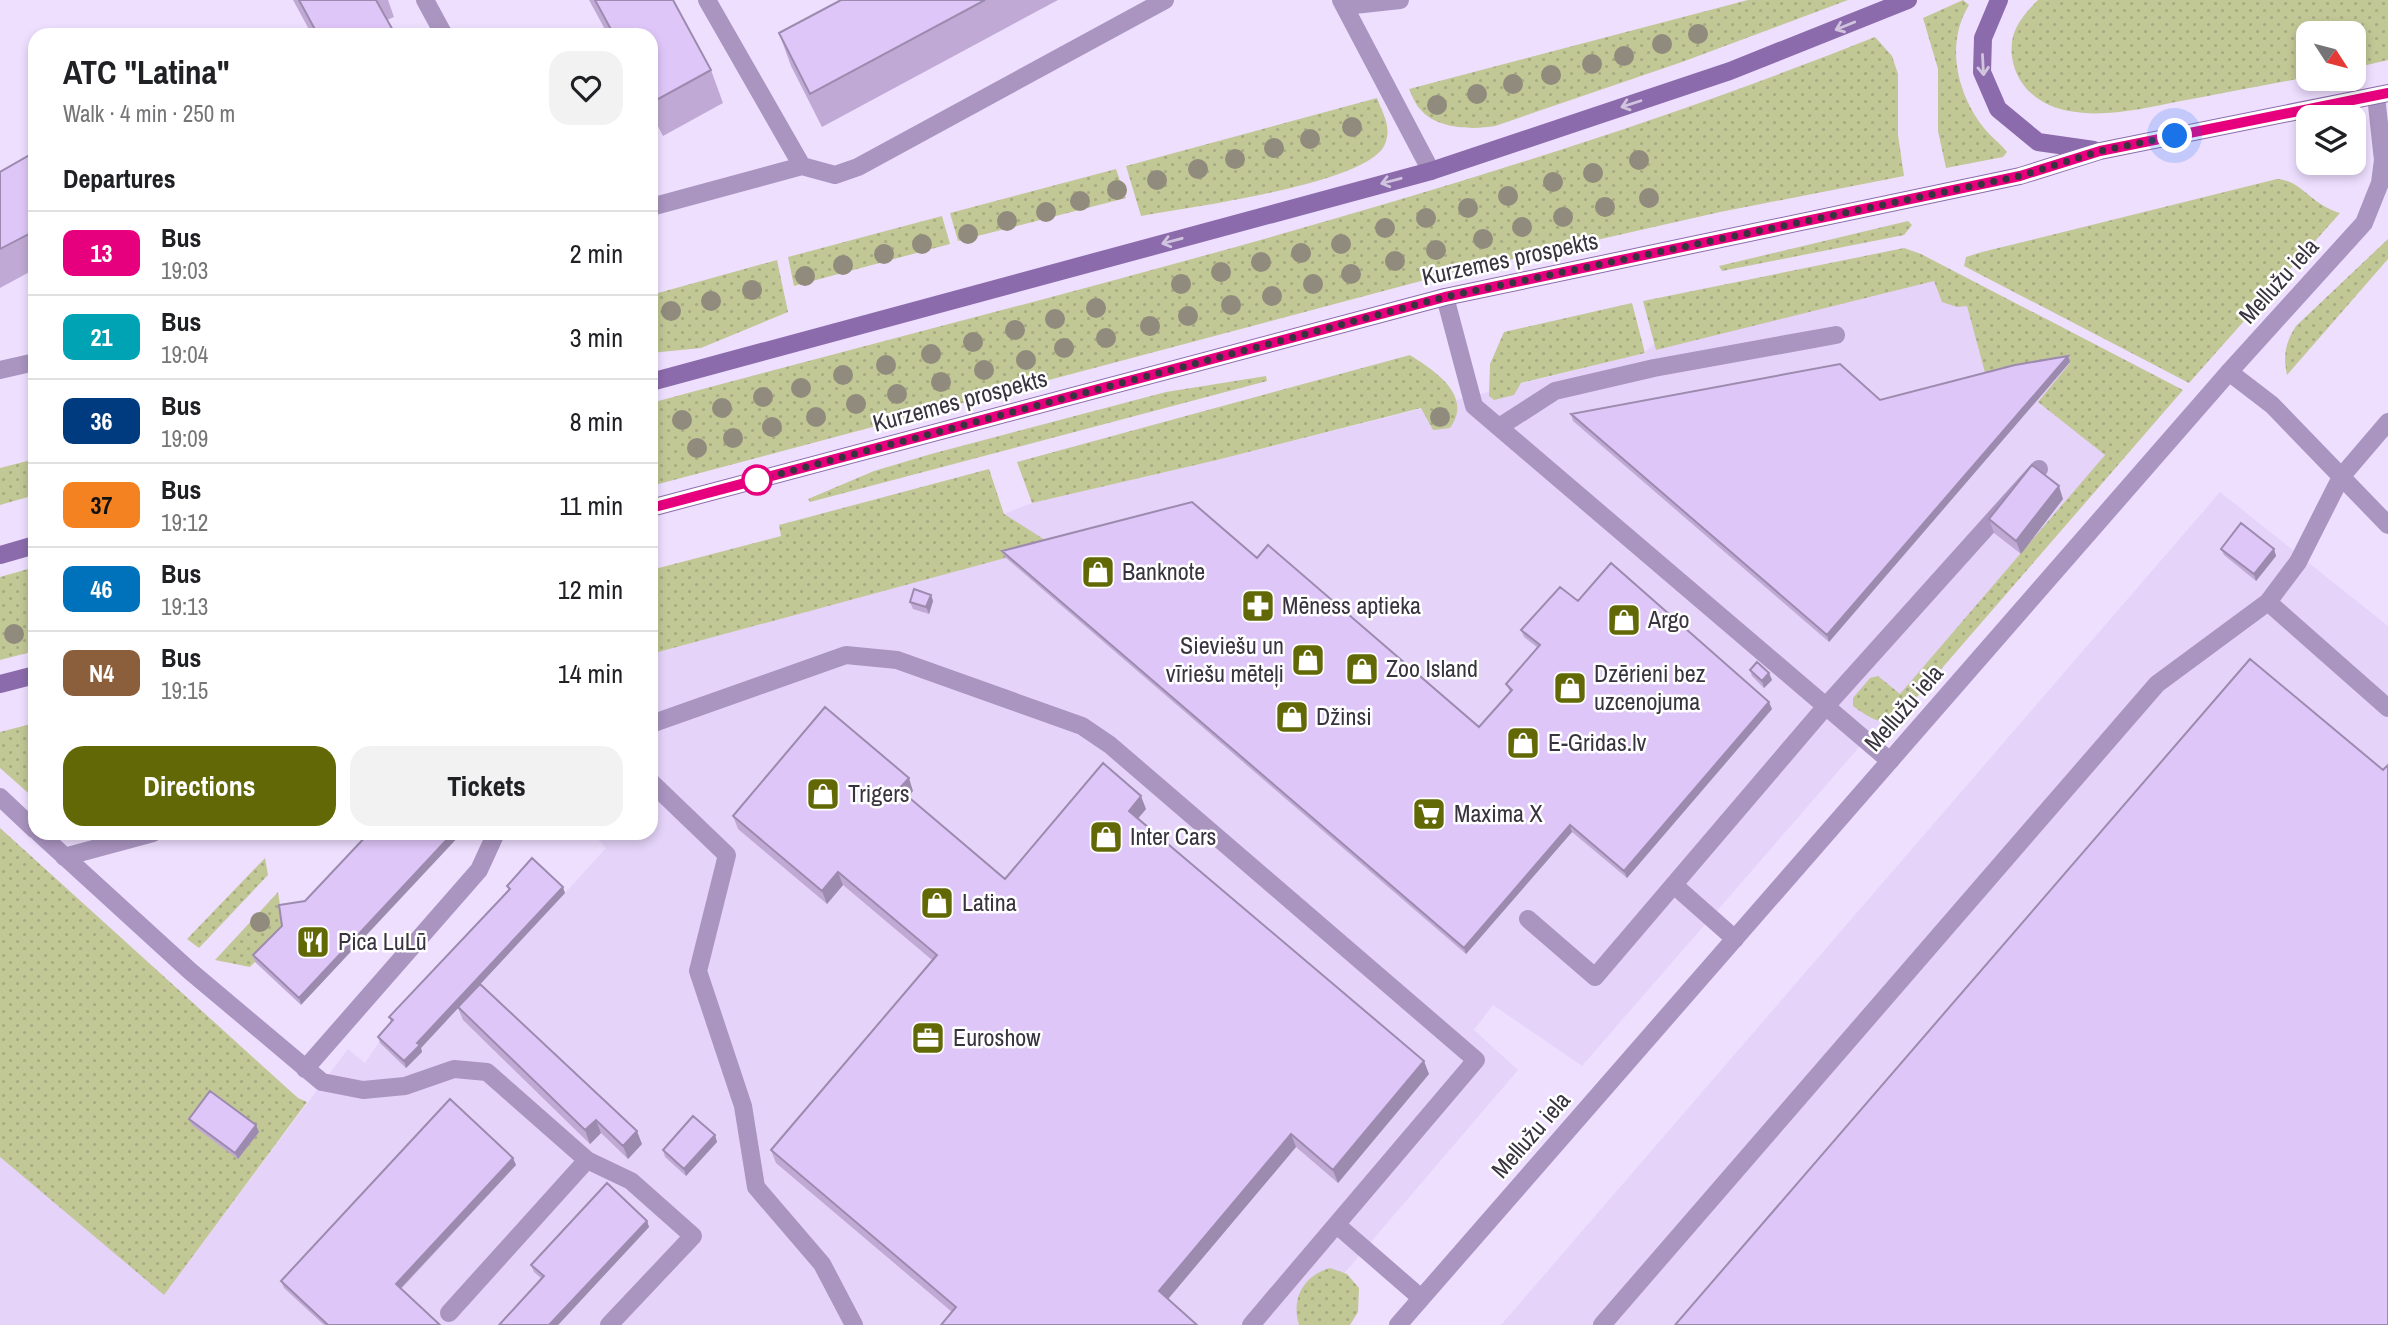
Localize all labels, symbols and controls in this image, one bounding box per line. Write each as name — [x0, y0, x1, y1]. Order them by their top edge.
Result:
one-way arrow — [1834, 20, 1856, 33]
north arrow — [2296, 21, 2366, 91]
map controls — [2296, 21, 2366, 175]
text: ATC "Latina" — [63, 50, 230, 94]
button: heart — [549, 51, 623, 125]
one-way arrow — [1977, 53, 1990, 76]
text: Walk · 4 min · 250 m — [63, 98, 235, 129]
one-way arrow — [1621, 99, 1643, 111]
button: layers — [2296, 105, 2366, 175]
your location — [2157, 118, 2192, 153]
text: Departures — [63, 161, 176, 196]
one-way arrow — [1381, 176, 1403, 189]
text: Bus — [161, 220, 201, 255]
street label: Kurzemes prospekts — [1419, 224, 1601, 292]
street label: Mellužu iela — [2231, 231, 2325, 330]
one-way arrow — [1161, 235, 1184, 248]
text: 2 min — [570, 236, 623, 271]
text: 13 — [91, 237, 112, 269]
text: 19:03 — [161, 255, 208, 286]
text: Bus — [161, 304, 201, 339]
text: 3 min — [570, 320, 623, 355]
text: 21 — [91, 321, 112, 353]
text: 19:04 — [161, 339, 208, 370]
street label: Kurzemes prospekts — [869, 361, 1051, 439]
text: Bus — [161, 388, 201, 423]
text: 8 min — [570, 404, 623, 439]
text: 36 — [91, 405, 112, 437]
text: 19:09 — [161, 423, 208, 454]
unlabelled marker — [742, 465, 772, 495]
text: Bus — [161, 472, 201, 507]
text: 11 min — [559, 488, 623, 523]
text: 37 — [91, 489, 112, 521]
text: 19:12 — [161, 507, 208, 538]
shop icon: Banknote — [1079, 553, 1117, 591]
place label: Banknote — [1122, 555, 1205, 587]
text: Bus — [161, 556, 201, 591]
text: 12 min — [558, 572, 623, 607]
text: 46 — [91, 573, 112, 605]
pharmacy icon: Mēness aptieka — [1239, 587, 1277, 625]
place label: Mēness aptieka — [1282, 589, 1421, 621]
text: 19:13 — [161, 591, 208, 622]
shop icon: Argo — [1605, 601, 1643, 639]
place label: Argo — [1647, 603, 1690, 635]
place label: Sieviešu un vīriešu mēteļi — [1166, 629, 1284, 689]
text: Bus — [161, 640, 201, 675]
shop icon: Sieviešu un vīriešu mēteļi — [1289, 641, 1327, 679]
shop icon: Zoo Island — [1343, 650, 1381, 688]
place label: Zoo Island — [1386, 652, 1478, 684]
text: 14 min — [558, 656, 623, 691]
text: N4 — [89, 657, 114, 689]
place label: Dzērieni bez uzcenojuma — [1594, 657, 1706, 717]
street label: Mellužu iela — [1857, 657, 1950, 757]
shop icon: Dzērieni bez uzcenojuma — [1551, 669, 1589, 707]
text: 19:15 — [161, 675, 208, 706]
shop icon: Džinsi — [1273, 698, 1311, 736]
place label: Džinsi — [1316, 700, 1372, 732]
shop icon: E-Gridas.lv — [1504, 724, 1542, 762]
place label: E-Gridas.lv — [1548, 726, 1647, 758]
button: Directions — [63, 746, 336, 826]
button: Tickets — [350, 746, 623, 826]
shop icon: Trigers — [804, 775, 842, 813]
place label: Trigers — [848, 777, 910, 809]
supermarket icon: Maxima X — [1410, 795, 1448, 833]
place label: Maxima X — [1454, 797, 1543, 829]
shop icon: Inter Cars — [1087, 818, 1125, 856]
place label: Inter Cars — [1130, 820, 1216, 852]
shop icon: Latina — [918, 884, 956, 922]
place label: Latina — [962, 886, 1017, 918]
restaurant icon: Pica LuLū — [294, 923, 332, 961]
place label: Pica LuLū — [338, 925, 427, 957]
office icon: Euroshow — [909, 1019, 947, 1057]
place label: Euroshow — [953, 1021, 1041, 1053]
street label: Mellužu iela — [1484, 1084, 1577, 1184]

